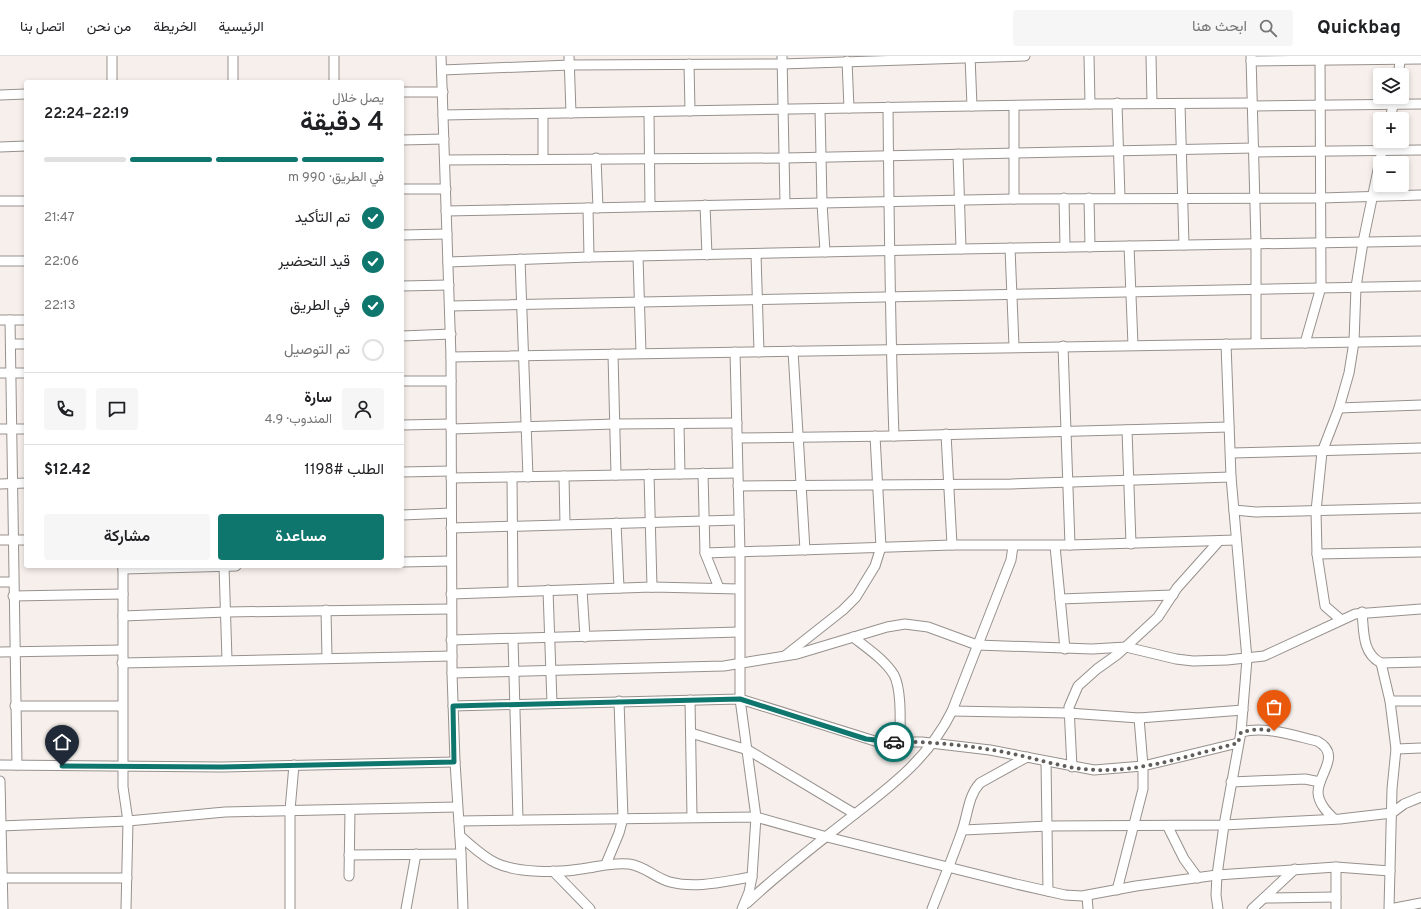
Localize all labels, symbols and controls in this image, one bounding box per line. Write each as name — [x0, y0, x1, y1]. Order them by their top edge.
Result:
search box — [1013, 10, 1293, 46]
text: Quickbag — [1317, 16, 1401, 40]
icon: search — [1257, 17, 1279, 39]
text: ابحث هنا — [1192, 18, 1247, 37]
text: اتصل بنا — [20, 19, 65, 36]
text: من نحن — [87, 19, 131, 36]
text: الخريطة — [153, 19, 197, 36]
text: الرئيسية — [219, 19, 264, 36]
map controls — [1373, 68, 1409, 192]
button: layers — [1373, 68, 1409, 104]
text: يصل خلال — [332, 91, 384, 107]
text: 22:19–22:24 — [44, 105, 129, 124]
text: 4 دقيقة — [300, 107, 384, 140]
button: + — [1373, 112, 1409, 148]
button: − — [1373, 156, 1409, 192]
text: في الطريق · 990 m — [288, 170, 384, 186]
icon: check — [362, 207, 384, 229]
text: تم التأكيد — [295, 209, 350, 228]
text: 21:47 — [44, 210, 74, 226]
icon: check — [362, 251, 384, 273]
text: قيد التحضير — [278, 253, 350, 272]
text: 22:06 — [44, 254, 79, 270]
icon: check — [362, 295, 384, 317]
text: في الطريق — [290, 297, 350, 316]
text: 22:13 — [44, 298, 76, 314]
text: تم التوصيل — [284, 341, 350, 360]
button: phone — [44, 388, 86, 430]
button: chat — [96, 388, 138, 430]
button: person — [342, 388, 384, 430]
text: سارة — [304, 389, 332, 408]
text: المندوب · 4.9 — [265, 412, 332, 428]
text: $12.42 — [44, 461, 91, 480]
text: الطلب #1198 — [304, 461, 384, 480]
button: مشاركة — [44, 514, 210, 560]
button: مساعدة — [218, 514, 384, 560]
pin — [1257, 690, 1291, 731]
icon: bag — [1263, 696, 1285, 718]
courier — [874, 722, 914, 762]
pin — [45, 725, 79, 766]
icon: home — [51, 731, 73, 753]
icon: car — [883, 731, 905, 753]

